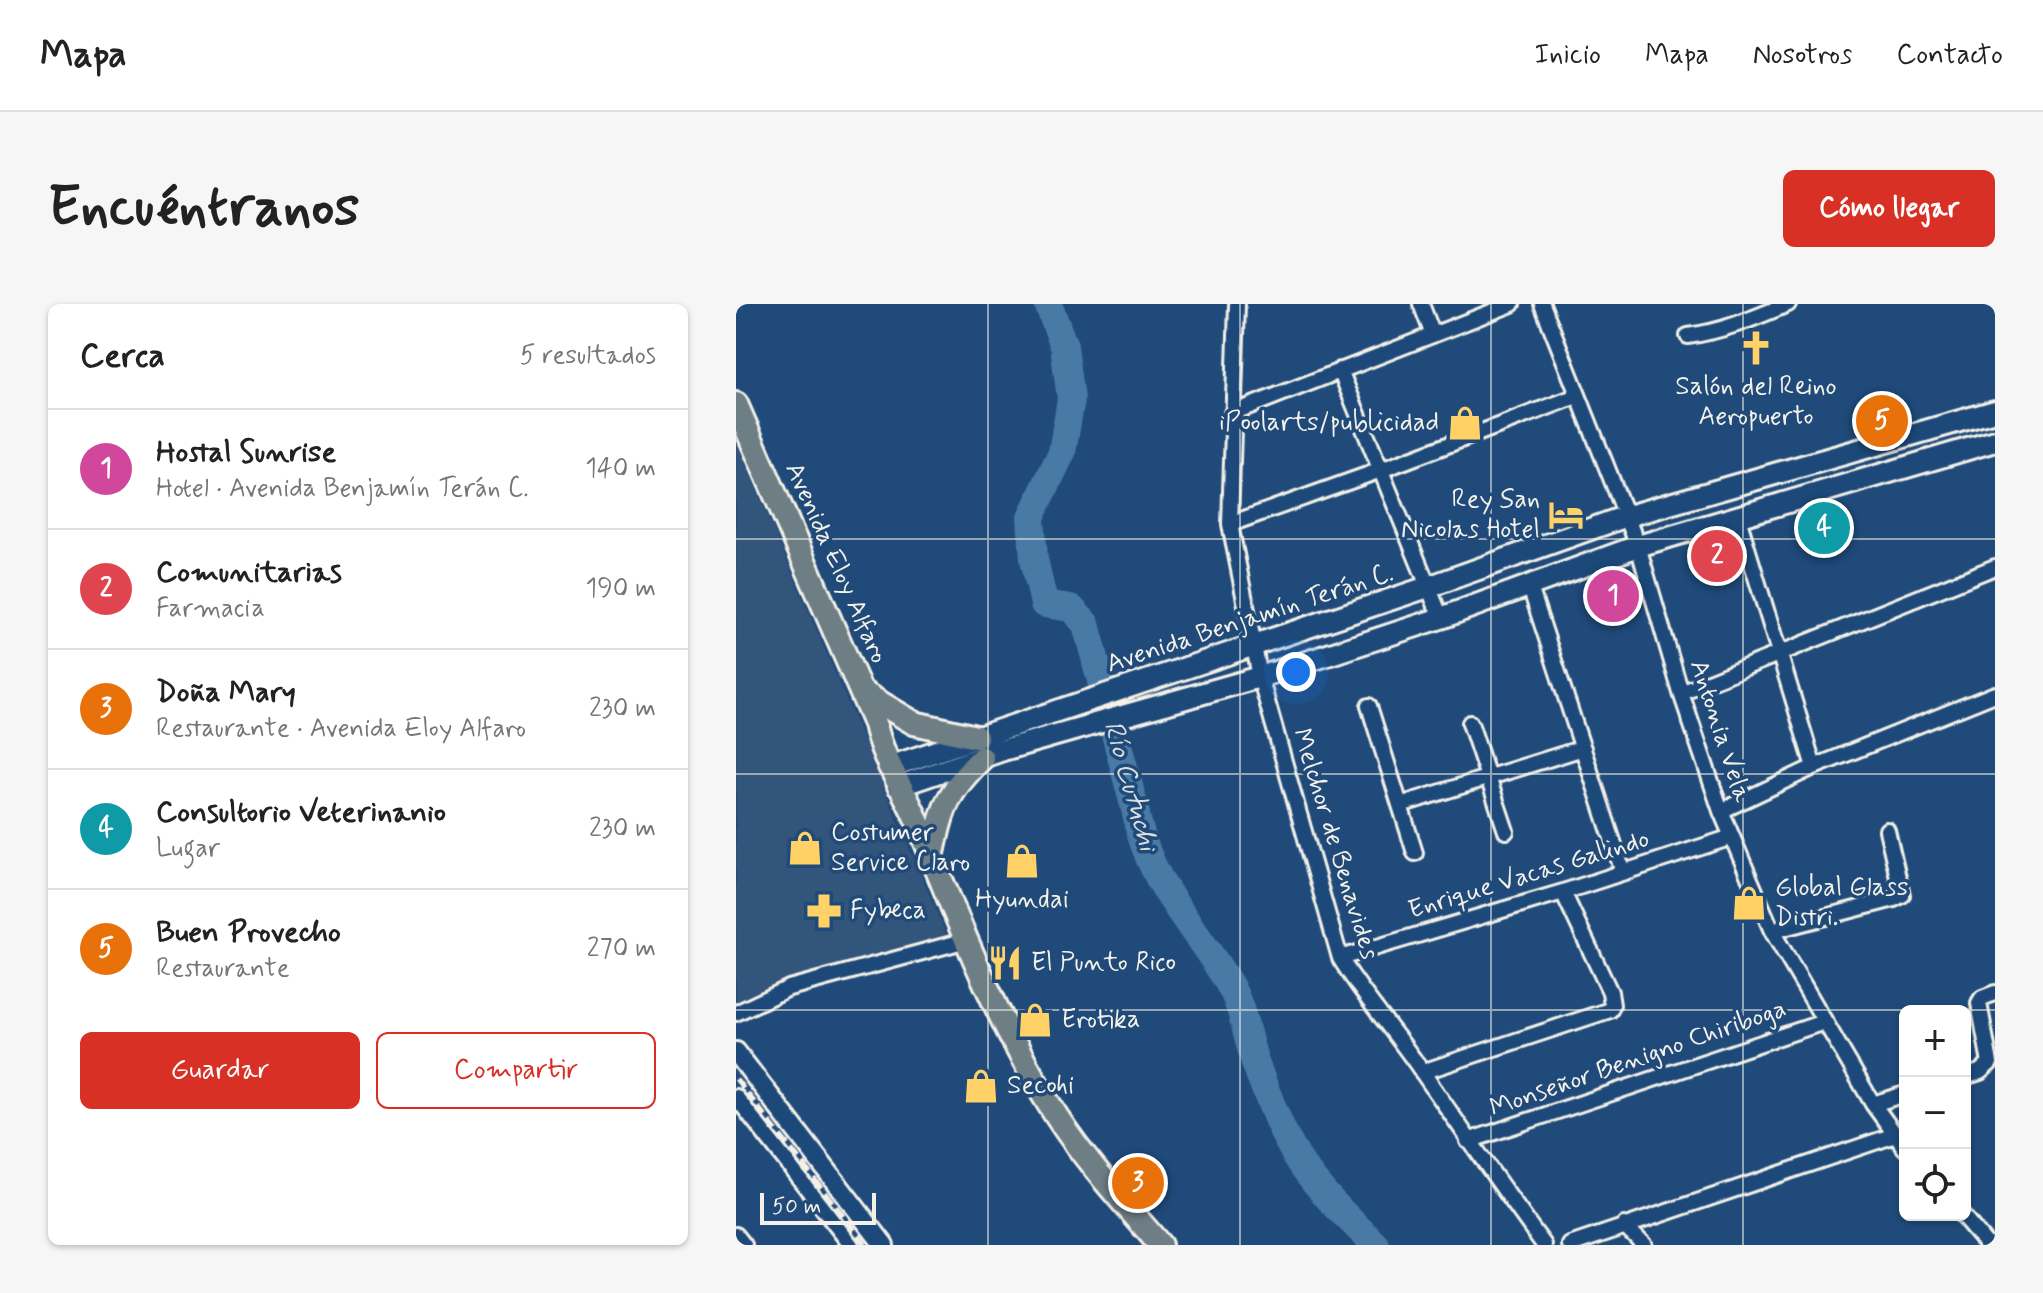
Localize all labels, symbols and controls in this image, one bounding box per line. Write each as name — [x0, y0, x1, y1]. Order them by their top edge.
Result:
text: Mapa — [40, 31, 127, 80]
text: Inicio — [1534, 37, 1601, 74]
text: Mapa — [1645, 37, 1709, 74]
text: Nosotros — [1753, 37, 1852, 74]
text: Contacto — [1896, 37, 2003, 74]
button: Cómo llegar — [1783, 170, 1995, 247]
text: Encuéntranos — [48, 172, 359, 245]
church icon: Salón del Reino Aeropuerto — [1737, 329, 1775, 367]
text: Cerca — [80, 334, 165, 379]
text: 5 resultados — [520, 339, 656, 373]
place label: Salón del Reino Aeropuerto — [1675, 370, 1837, 434]
pin: 5 — [1856, 391, 1908, 451]
shop icon: iPoolarts/publicidad — [1446, 404, 1484, 442]
place label: iPoolarts/publicidad — [1219, 406, 1439, 440]
text: Hostal Sunrise — [156, 433, 336, 472]
text: 1 — [100, 452, 112, 486]
text: 140 m — [585, 452, 656, 486]
street label: Avenida Eloy Alfaro — [776, 457, 896, 669]
text: Hotel · Avenida Benjamín Terán C. — [156, 472, 529, 506]
place label: Rey San Nicolas Hotel — [1401, 483, 1540, 547]
hotel icon: Rey San Nicolas Hotel — [1547, 496, 1585, 534]
pin: 4 — [1798, 498, 1850, 558]
pin: 2 — [1691, 526, 1743, 586]
text: Comunitarias — [156, 553, 342, 592]
street label: Avenida Benjamín Terán C. — [1102, 557, 1398, 681]
pin: 1 — [1587, 566, 1639, 626]
text: 2 — [100, 572, 112, 606]
text: 190 m — [586, 572, 656, 606]
text: Farmacia — [156, 592, 265, 626]
your location — [1276, 652, 1316, 692]
street label: Antonia Vela — [1681, 656, 1759, 807]
text: Doña Mary — [156, 673, 296, 712]
text: 3 — [100, 692, 112, 726]
text: 230 m — [589, 692, 656, 726]
text: Restaurante · Avenida Eloy Alfaro — [156, 712, 526, 746]
water label: Río Cutuchi — [1094, 717, 1167, 858]
street label: Melchor de Benavides — [1284, 724, 1386, 964]
text: Consultorio Veterinanio — [156, 793, 446, 832]
text: 4 — [98, 812, 114, 846]
text: 230 m — [589, 812, 656, 846]
place label: Costumer Service Claro — [831, 816, 970, 880]
street label: Enrique Vacas Galindo — [1404, 822, 1654, 928]
shop icon: Costumer Service Claro — [786, 829, 824, 867]
text: Lugar — [156, 832, 220, 866]
shop icon: Hyundai — [1003, 842, 1041, 880]
place label: Global Glass Distri. — [1775, 871, 1908, 935]
place label: Hyundai — [975, 883, 1069, 917]
shop icon: Global Glass Distri. — [1730, 884, 1768, 922]
pharmacy icon: Fybeca — [805, 892, 843, 930]
place label: Fybeca — [850, 894, 926, 928]
text: Buen Provecho — [156, 913, 341, 952]
text: 5 — [98, 932, 114, 966]
text: 270 m — [587, 932, 656, 966]
restaurant icon: El Punto Rico — [986, 944, 1024, 982]
place label: El Punto Rico — [1031, 946, 1176, 980]
text: Restaurante — [156, 952, 290, 986]
street label: Monseñor Benigno Chiriboga — [1485, 992, 1791, 1126]
shop icon: Erotika — [1016, 1001, 1054, 1039]
place label: Erotika — [1061, 1003, 1140, 1037]
map controls — [1899, 1005, 1971, 1221]
button: + — [1899, 1005, 1971, 1077]
button: Guardar — [80, 1032, 360, 1109]
button: Compartir — [376, 1032, 656, 1109]
shop icon: Secohi — [962, 1067, 1000, 1105]
place label: Secohi — [1007, 1069, 1074, 1103]
button: − — [1899, 1077, 1971, 1149]
button: locate — [1899, 1149, 1971, 1221]
pin: 3 — [1112, 1153, 1164, 1213]
scale bar — [760, 1189, 876, 1225]
text: 50 m — [772, 1193, 821, 1221]

